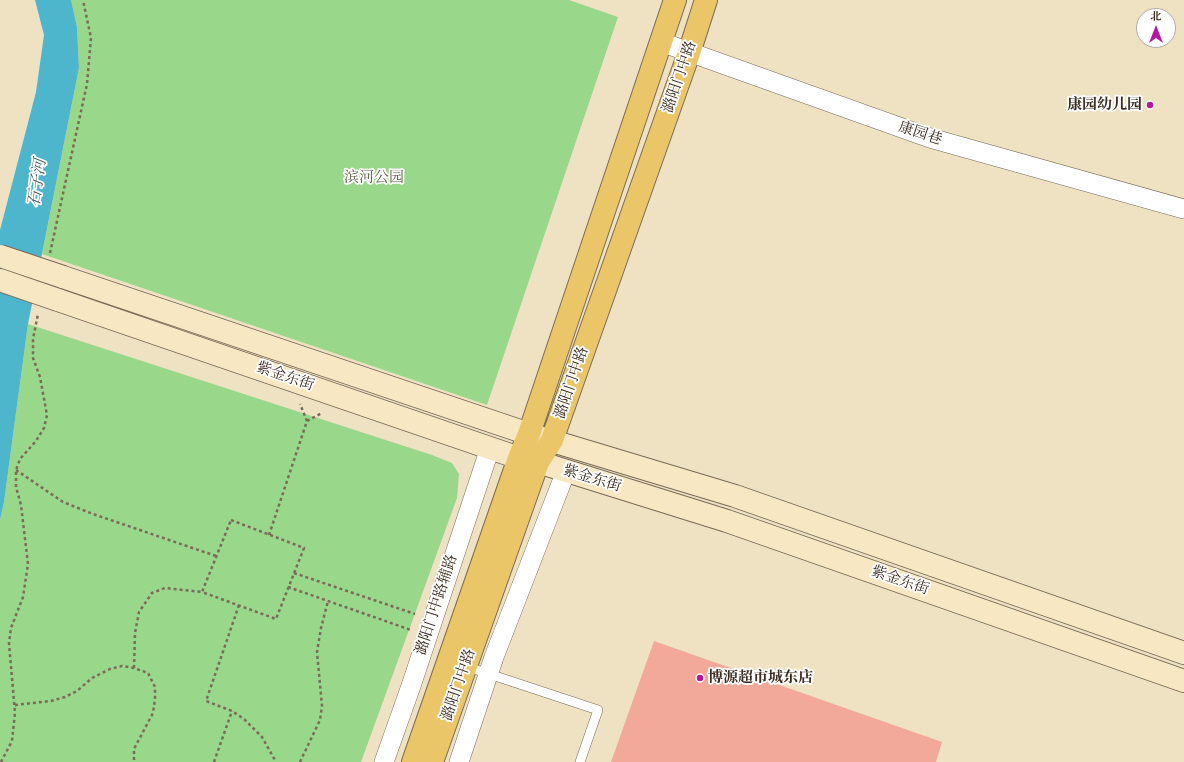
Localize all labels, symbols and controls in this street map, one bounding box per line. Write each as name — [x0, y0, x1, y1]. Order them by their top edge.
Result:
north arrow — [1136, 8, 1176, 48]
text: 北 — [1151, 10, 1162, 24]
street label: 潞阳门中路 — [659, 39, 701, 115]
place label: 康园幼儿园 — [1067, 96, 1142, 114]
marker: 康园幼儿园 — [1145, 100, 1155, 110]
street label: 康园巷 — [896, 118, 944, 150]
water label: 石子河 — [25, 158, 51, 208]
park label: 滨河公园 — [344, 169, 404, 187]
street label: 潞阳门中路 — [551, 345, 593, 421]
street label: 紫金东街 — [254, 359, 316, 395]
street label: 紫金东街 — [561, 462, 623, 496]
street label: 潞阳门中路辅路 — [412, 552, 462, 658]
street label: 紫金东街 — [869, 563, 931, 599]
street label: 潞阳门中路 — [438, 647, 480, 723]
place label: 博源超市城东店 — [708, 669, 813, 687]
marker: 博源超市城东店 — [695, 673, 705, 683]

